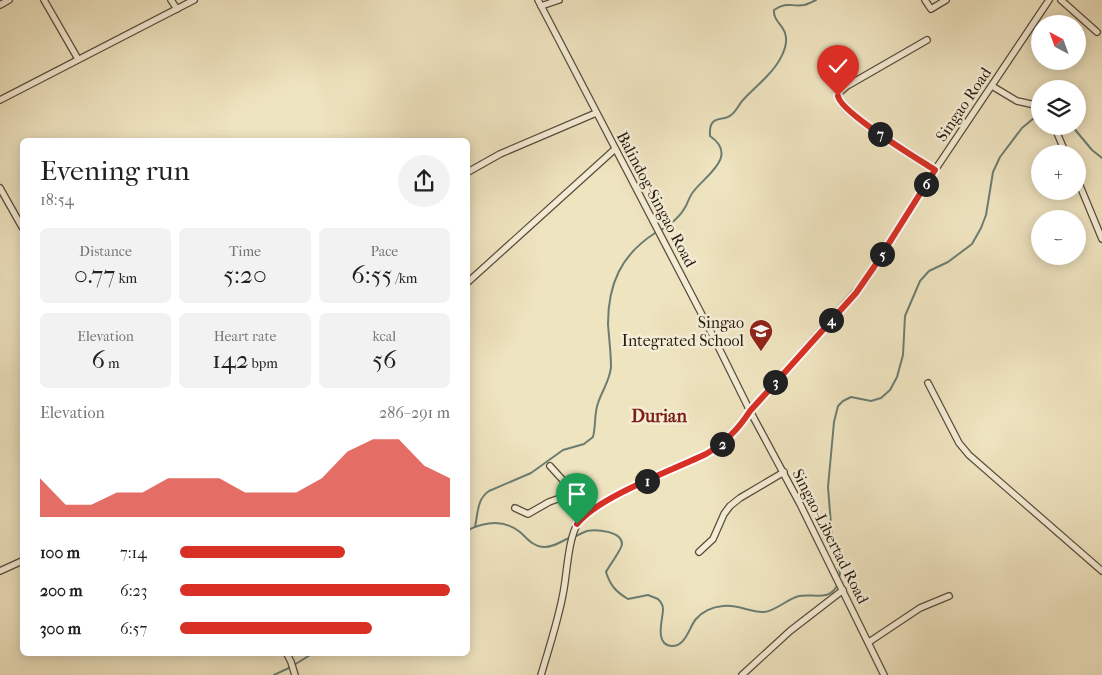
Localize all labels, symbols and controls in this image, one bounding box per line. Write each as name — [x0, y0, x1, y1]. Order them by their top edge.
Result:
north arrow — [1031, 15, 1086, 70]
map controls — [1031, 15, 1086, 265]
pin — [817, 45, 859, 96]
icon: check — [824, 52, 852, 80]
street label: Singao Road — [932, 63, 995, 145]
button: layers — [1031, 80, 1086, 135]
pin: 7 — [868, 122, 892, 146]
text: 7 — [877, 126, 884, 143]
street label: Balindog-Singao Road — [613, 128, 701, 271]
button: + — [1031, 145, 1086, 200]
text: Evening run — [40, 154, 190, 187]
button: share — [398, 155, 450, 207]
pin: 6 — [914, 172, 938, 196]
text: 6 — [923, 176, 930, 193]
text: 18:54 — [40, 190, 74, 209]
button: − — [1031, 210, 1086, 265]
pin: 5 — [870, 242, 894, 266]
text: Distance — [79, 243, 132, 260]
text: Time — [229, 243, 261, 260]
text: Pace — [370, 243, 398, 260]
text: 5 — [879, 246, 886, 263]
text: 0.77 — [74, 260, 115, 289]
text: 5:20 — [223, 260, 267, 289]
text: 6:55 — [351, 260, 392, 289]
text: km — [115, 270, 137, 287]
text: /km — [392, 270, 417, 287]
pin: 4 — [818, 308, 844, 332]
text: 4 — [827, 312, 836, 329]
place label: Singao Integrated School — [622, 313, 745, 350]
school or university icon: Singao Integrated School — [748, 318, 774, 352]
text: Elevation — [77, 328, 134, 345]
text: Heart rate — [214, 328, 276, 345]
text: kcal — [373, 328, 396, 345]
text: 6 — [92, 345, 105, 374]
text: 142 — [212, 345, 249, 374]
text: 56 — [372, 345, 396, 374]
text: m — [105, 355, 120, 372]
text: bpm — [249, 355, 278, 372]
pin: 3 — [762, 370, 788, 394]
text: 3 — [773, 374, 778, 391]
text: Elevation — [40, 403, 105, 422]
text: 286–291 m — [379, 403, 450, 422]
district label: Durian — [631, 406, 687, 427]
pin: 2 — [710, 432, 734, 456]
text: 2 — [719, 436, 726, 453]
street label: Singao-Libertad Road — [788, 466, 873, 607]
pin: 1 — [634, 468, 660, 494]
pin — [556, 473, 598, 524]
text: 1 — [645, 473, 650, 490]
icon: arrive — [563, 480, 591, 508]
text: 100 m — [40, 543, 80, 562]
text: 7:14 — [120, 543, 147, 562]
text: 200 m — [40, 581, 83, 600]
text: 6:23 — [120, 581, 147, 600]
text: 300 m — [40, 619, 81, 638]
text: 6:57 — [120, 619, 147, 638]

